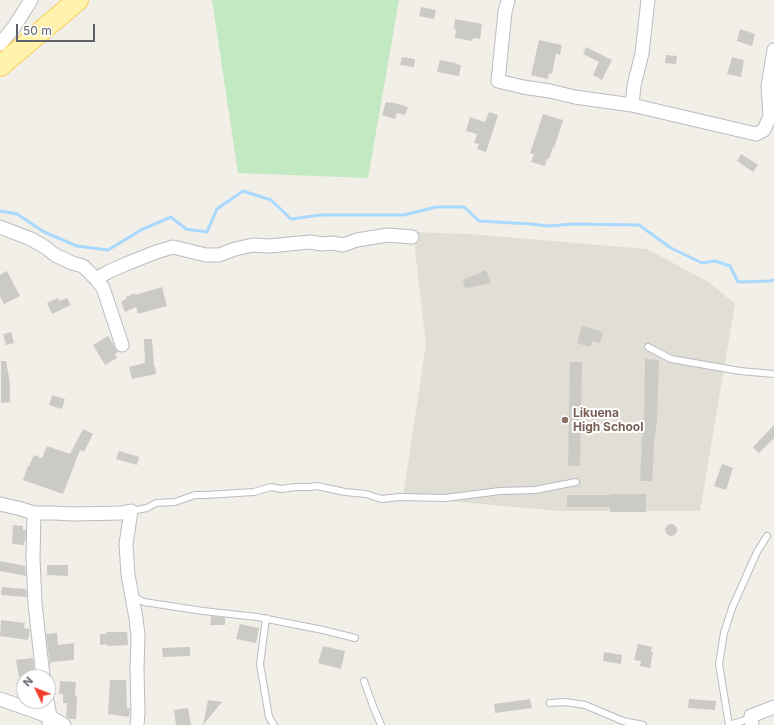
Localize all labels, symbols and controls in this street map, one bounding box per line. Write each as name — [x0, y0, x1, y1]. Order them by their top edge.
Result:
scale bar — [18, 16, 97, 42]
text: 50 m — [23, 23, 52, 38]
place label: Likuena High School — [573, 406, 643, 434]
marker: Likuena High School — [560, 415, 570, 425]
north arrow — [16, 669, 56, 709]
text: N — [20, 674, 36, 689]

